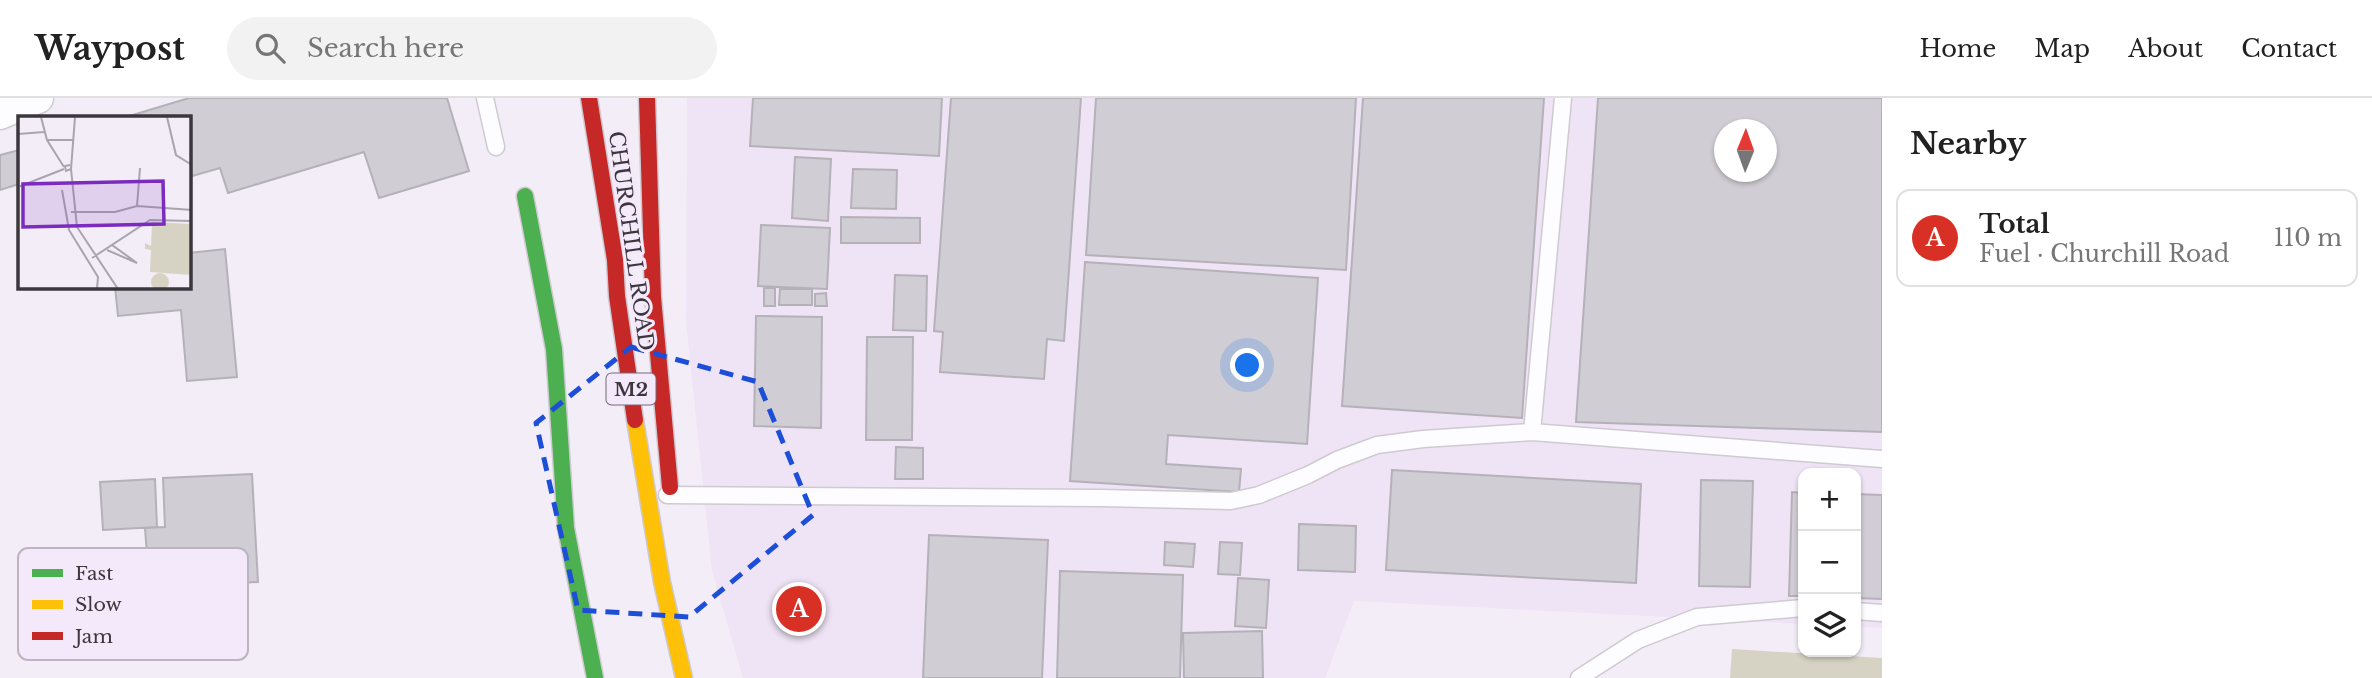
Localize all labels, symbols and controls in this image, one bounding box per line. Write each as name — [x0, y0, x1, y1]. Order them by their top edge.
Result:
search box — [227, 17, 717, 80]
text: Waypost — [35, 28, 185, 69]
icon: search — [251, 29, 289, 67]
text: Search here — [307, 32, 464, 64]
text: Home — [1920, 34, 1996, 63]
text: Map — [2034, 34, 2090, 63]
text: About — [2128, 34, 2203, 63]
text: Contact — [2241, 34, 2337, 63]
inset map — [18, 116, 191, 289]
north arrow — [1714, 119, 1777, 182]
text: Nearby — [1910, 125, 2026, 162]
street label: CHURCHILL ROAD — [603, 129, 659, 353]
text: Total — [1979, 208, 2050, 240]
text: A — [1926, 224, 1944, 252]
text: 110 m — [2274, 224, 2342, 252]
text: Fuel · Churchill Road — [1979, 240, 2229, 268]
your location — [1230, 348, 1264, 382]
road number: M2 — [606, 374, 656, 404]
map controls — [1798, 468, 1861, 657]
button: + — [1798, 468, 1861, 531]
button: − — [1798, 531, 1861, 594]
legend — [18, 548, 248, 660]
text: Fast — [75, 562, 114, 585]
pin: A — [776, 583, 822, 635]
text: Slow — [75, 593, 122, 616]
button: layers — [1798, 594, 1861, 657]
text: Jam — [72, 625, 113, 648]

